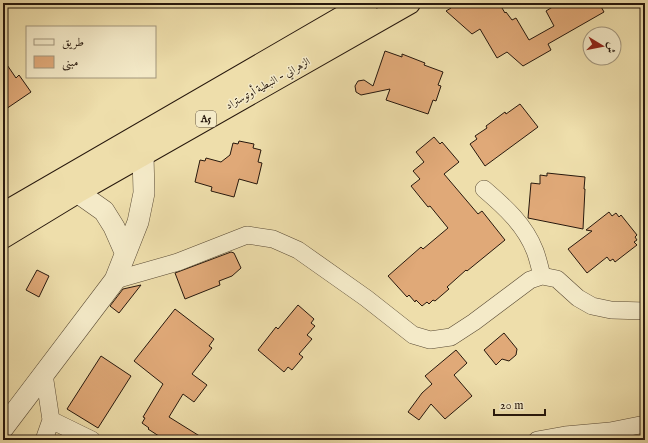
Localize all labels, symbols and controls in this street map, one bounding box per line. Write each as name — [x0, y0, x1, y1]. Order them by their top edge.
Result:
legend — [26, 26, 156, 78]
north arrow — [582, 26, 622, 66]
text: طريق — [62, 35, 84, 50]
text: ش — [603, 41, 619, 54]
street label: الزهراني - النبطية أوتوستراد — [222, 53, 313, 114]
text: مبنى — [62, 55, 78, 71]
road number: A5 — [196, 111, 216, 127]
scale bar — [494, 391, 545, 417]
text: 20 m — [500, 398, 523, 413]

